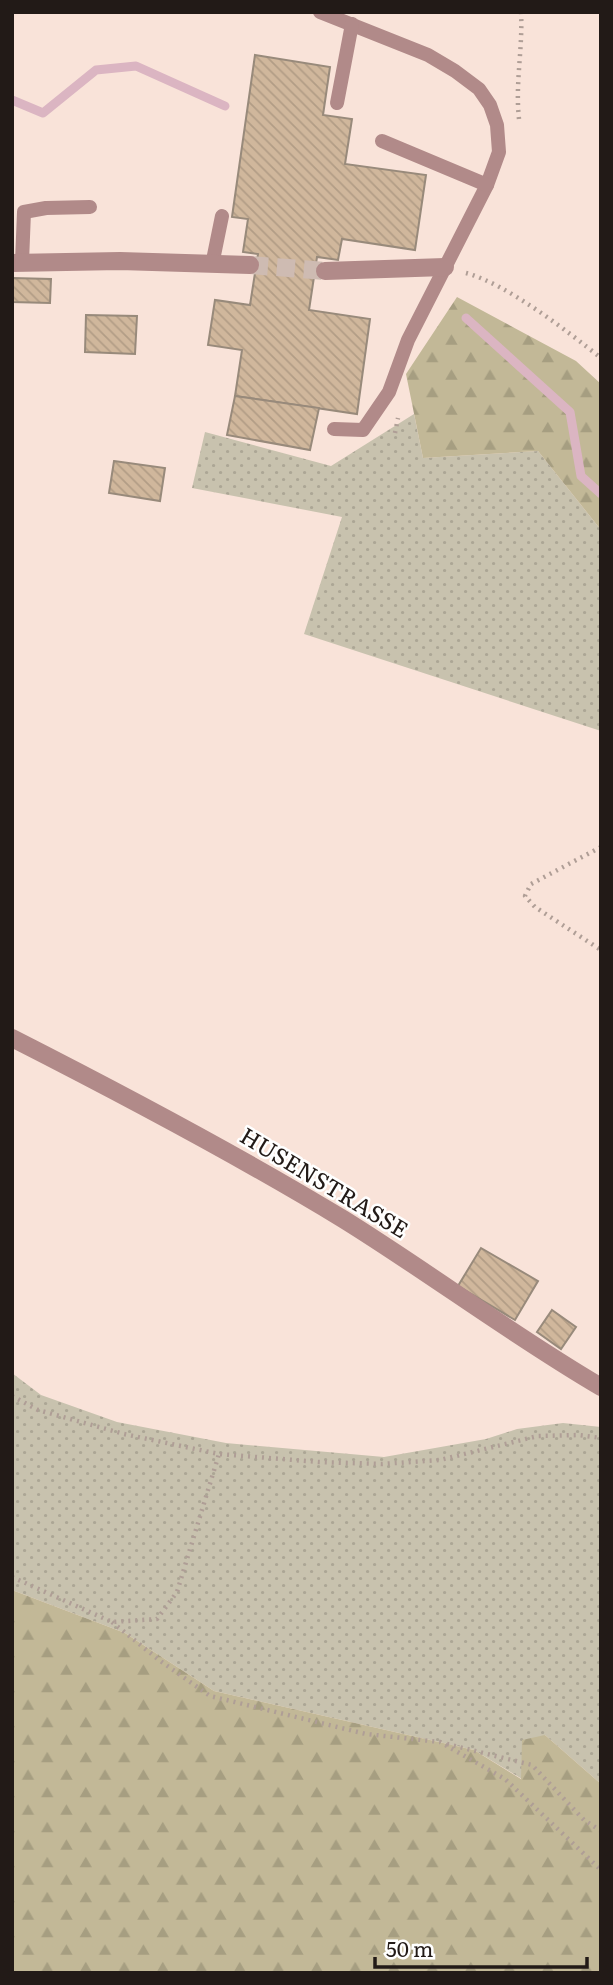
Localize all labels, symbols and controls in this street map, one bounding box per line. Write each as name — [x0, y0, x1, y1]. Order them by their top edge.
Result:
street label: HUSENSTRASSE — [234, 1117, 416, 1245]
scale bar — [375, 1926, 587, 1970]
text: 50 m — [386, 1932, 433, 1963]

